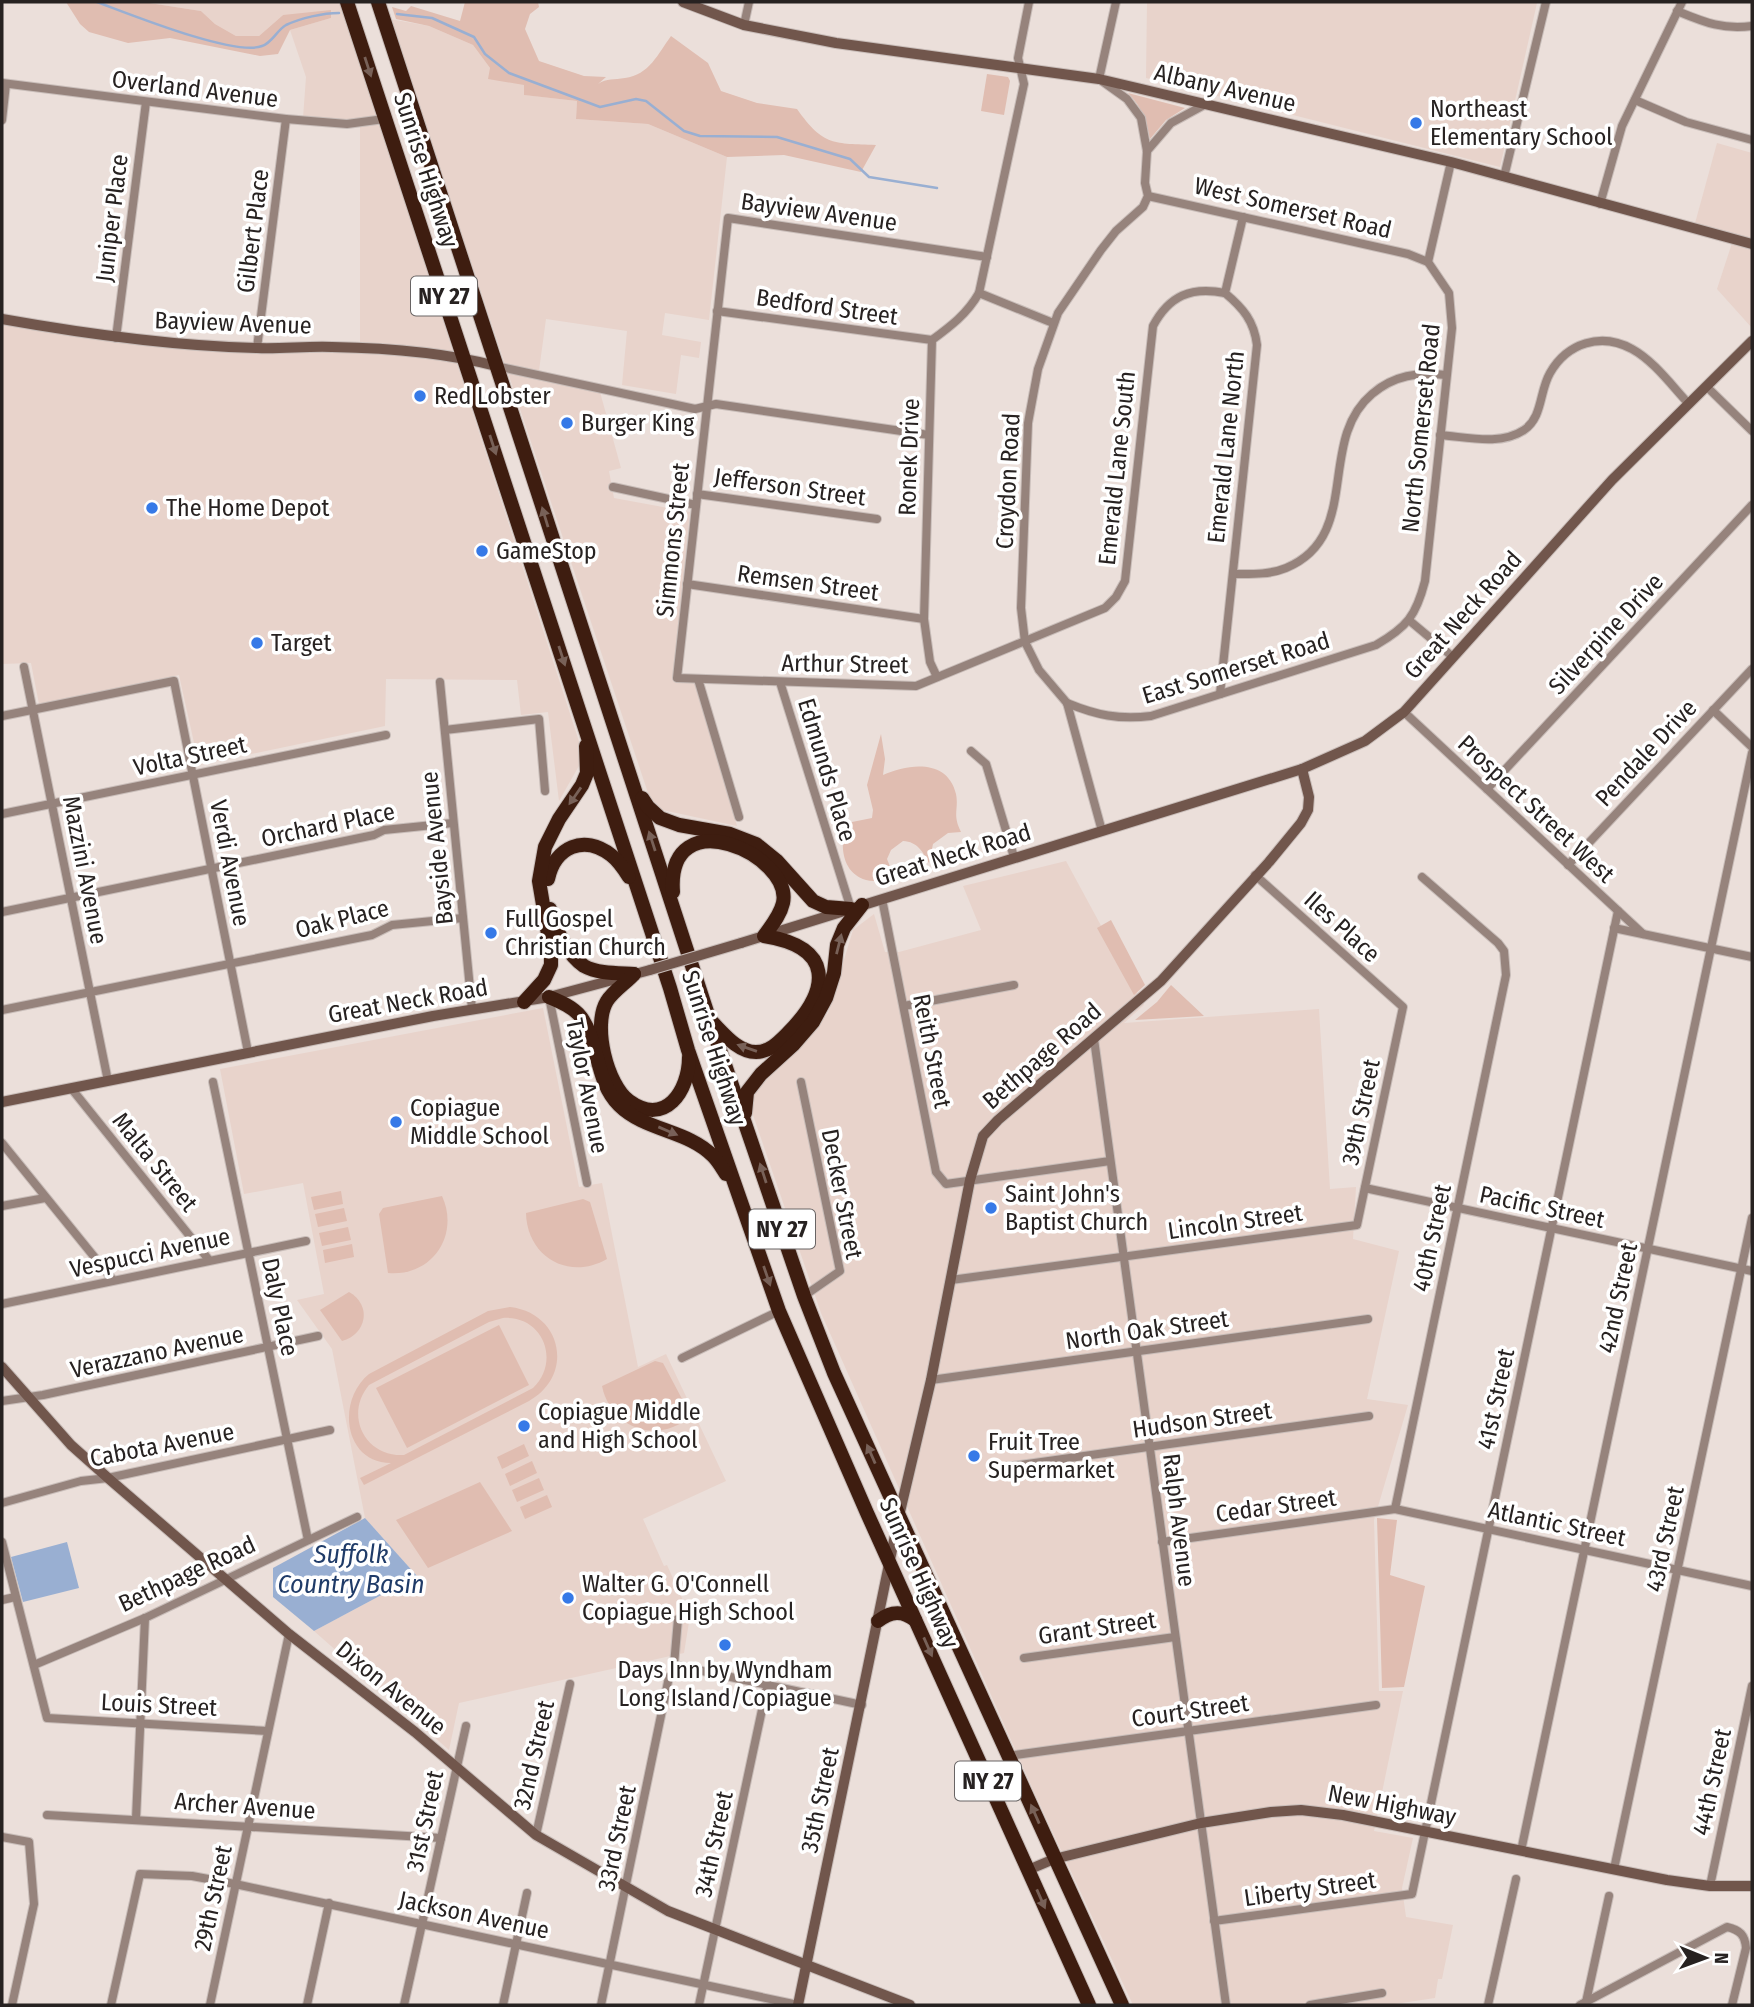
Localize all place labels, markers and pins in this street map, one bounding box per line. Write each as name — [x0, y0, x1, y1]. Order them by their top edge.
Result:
place label: Northeast Elementary School — [1430, 95, 1613, 151]
marker: Northeast Elementary School — [1408, 115, 1424, 131]
place label: Red Lobster — [434, 382, 551, 410]
marker: Red Lobster — [412, 388, 428, 404]
place label: Burger King — [581, 409, 695, 437]
marker: Burger King — [559, 415, 575, 431]
place label: The Home Depot — [166, 494, 330, 522]
marker: The Home Depot — [144, 500, 160, 516]
place label: GameStop — [496, 537, 597, 565]
marker: GameStop — [474, 543, 490, 559]
place label: Target — [271, 629, 331, 657]
marker: Target — [249, 635, 265, 651]
place label: Full Gospel Christian Church — [505, 905, 666, 961]
marker: Full Gospel Christian Church — [483, 925, 499, 941]
place label: Copiague Middle School — [410, 1094, 549, 1150]
marker: Copiague Middle School — [388, 1114, 404, 1130]
place label: Saint John's Baptist Church — [1005, 1180, 1148, 1236]
marker: Saint John's Baptist Church — [983, 1200, 999, 1216]
place label: Copiague Middle and High School — [538, 1398, 701, 1454]
marker: Copiague Middle and High School — [516, 1418, 532, 1434]
place label: Fruit Tree Supermarket — [988, 1428, 1115, 1484]
marker: Fruit Tree Supermarket — [966, 1448, 982, 1464]
place label: Walter G. O'Connell Copiague High School — [582, 1570, 794, 1626]
marker: Walter G. O'Connell Copiague High School — [560, 1590, 576, 1606]
marker: Days Inn by Wyndham Long Island/Copiague — [717, 1637, 733, 1653]
place label: Days Inn by Wyndham Long Island/Copiague — [618, 1656, 832, 1712]

